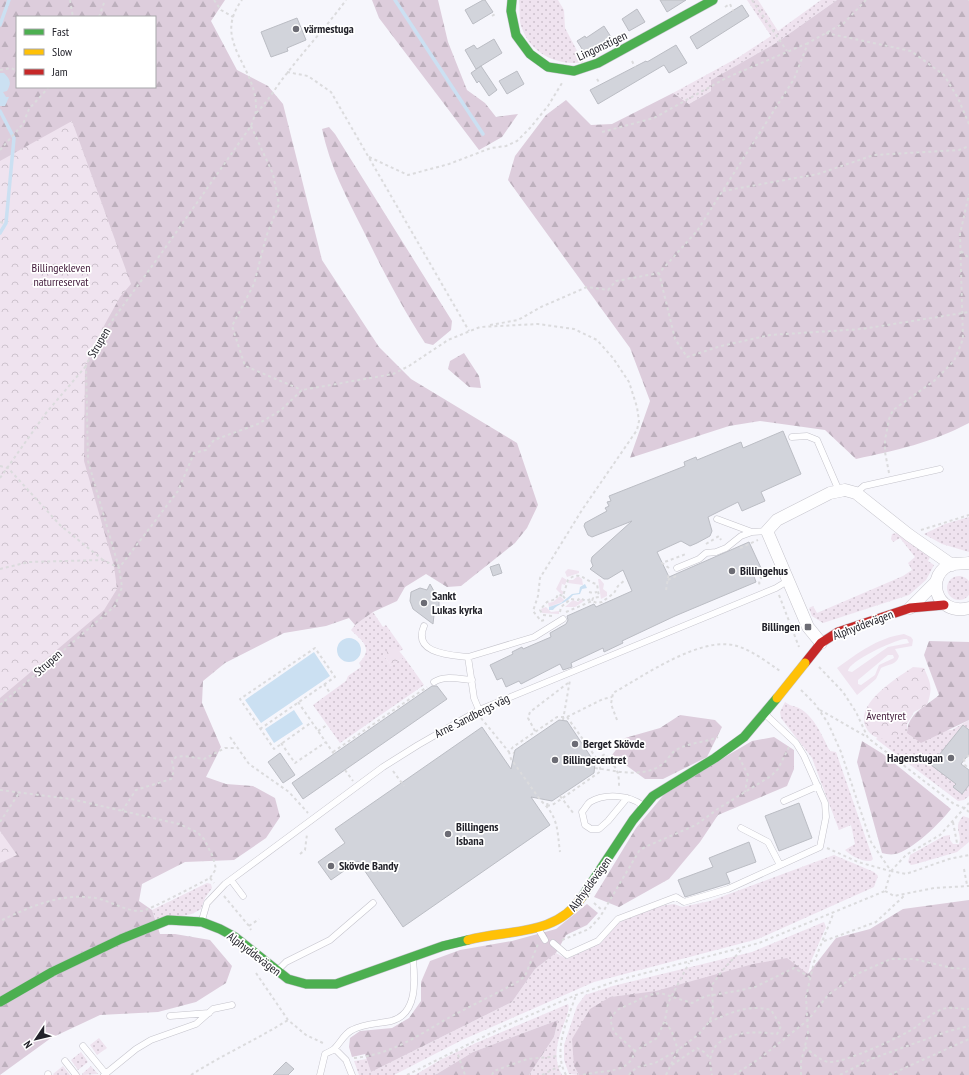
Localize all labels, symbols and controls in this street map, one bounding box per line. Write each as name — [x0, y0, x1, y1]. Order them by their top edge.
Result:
legend — [16, 16, 156, 88]
place label: värmestuga — [303, 21, 354, 36]
text: Fast — [52, 24, 70, 39]
marker: värmestuga — [291, 24, 301, 34]
street label: Lingonstigen — [574, 27, 629, 64]
text: Slow — [52, 44, 73, 59]
text: Jam — [51, 64, 68, 79]
park label: Billingekleven naturreservat — [32, 260, 90, 289]
street label: Strupen — [84, 325, 113, 361]
place label: Billingehus — [740, 563, 788, 578]
marker: Billingehus — [727, 566, 737, 576]
place label: Sankt Lukas kyrka — [432, 588, 482, 617]
marker: Sankt Lukas kyrka — [419, 598, 429, 608]
street label: Alphyddevägen — [830, 606, 895, 643]
place label: Billingen — [762, 619, 800, 634]
marker: Billingen — [803, 622, 813, 632]
street label: Strupen — [31, 646, 65, 679]
street label: Arne Sandbergs väg — [432, 690, 512, 741]
park label: Äventyret — [866, 708, 906, 723]
place label: Berget Skövde — [583, 736, 645, 751]
marker: Berget Skövde — [570, 739, 580, 749]
place label: Hagenstugan — [887, 750, 943, 765]
place label: Billingecentret — [563, 752, 627, 767]
marker: Hagenstugan — [946, 753, 956, 763]
marker: Billingecentret — [550, 755, 560, 765]
place label: Billingens Isbana — [456, 819, 499, 848]
marker: Billingens Isbana — [443, 829, 453, 839]
street label: Alphyddevägen — [565, 854, 614, 914]
place label: Skövde Bandy — [339, 858, 399, 873]
marker: Skövde Bandy — [326, 861, 336, 871]
street label: Alphyddevägen — [224, 929, 284, 979]
north arrow — [16, 1019, 56, 1059]
text: N — [20, 1038, 35, 1051]

